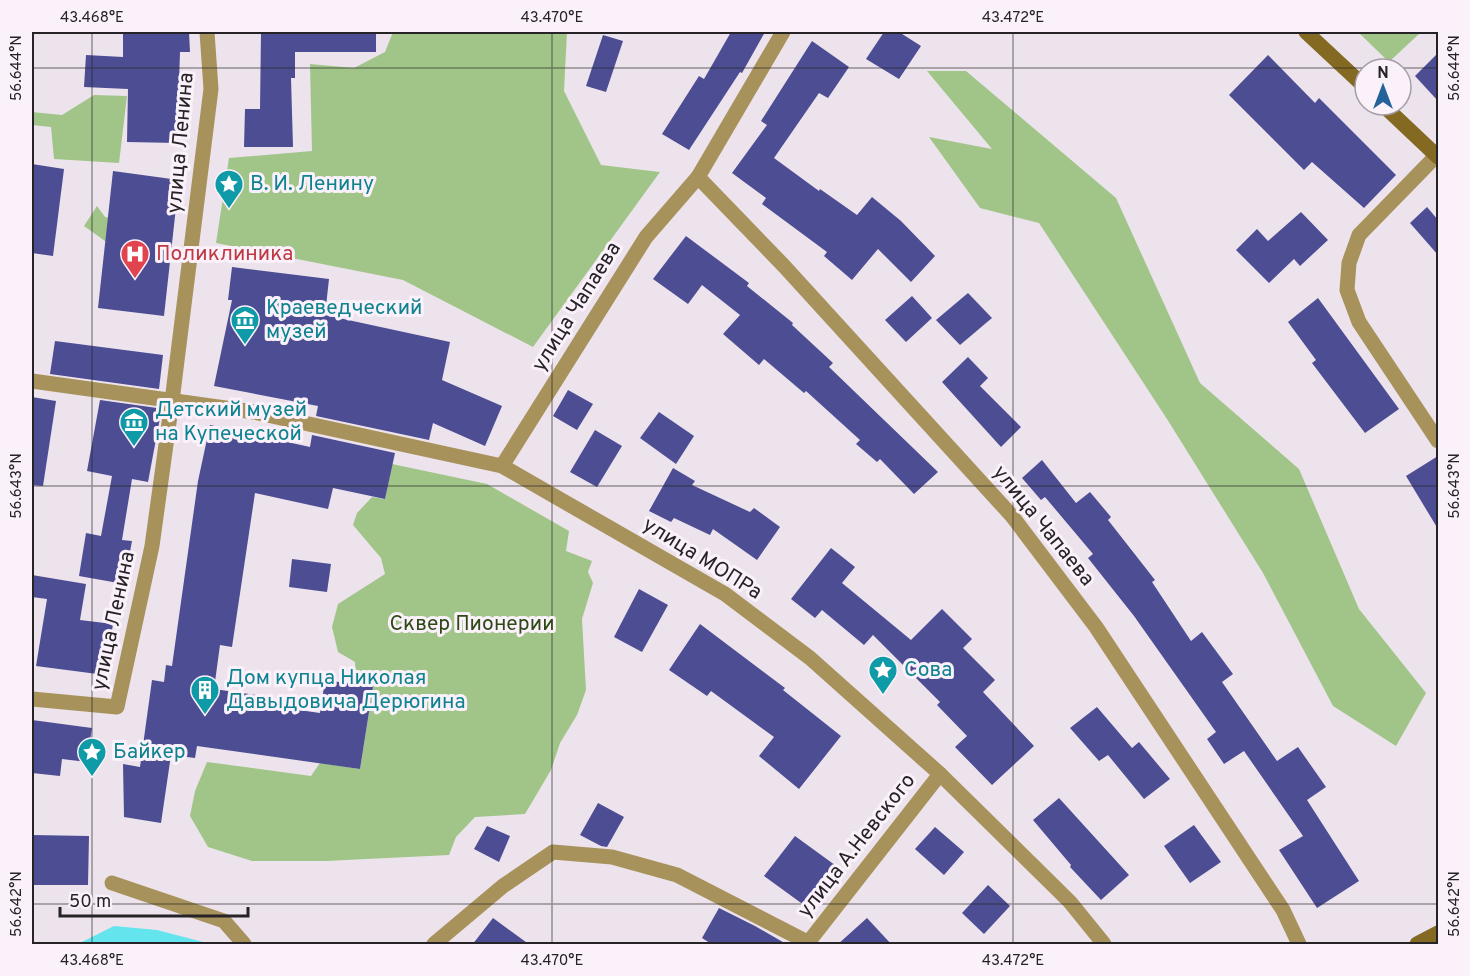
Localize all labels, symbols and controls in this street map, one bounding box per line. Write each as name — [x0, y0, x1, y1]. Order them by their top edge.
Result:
text: 43.468°E — [60, 9, 124, 28]
text: 43.470°E — [521, 9, 583, 28]
text: 43.472°E — [982, 9, 1044, 28]
text: 56.644°N — [8, 35, 27, 101]
text: 56.644°N — [1446, 35, 1465, 101]
north arrow — [1353, 57, 1413, 117]
text: N — [1377, 64, 1389, 84]
street label: улица Ленина — [161, 71, 201, 215]
place icon: В. И. Ленину — [213, 168, 245, 210]
place label: В. И. Ленину — [250, 171, 374, 198]
street label: улица Чапаева — [526, 237, 628, 377]
hospital icon: Поликлиника — [119, 238, 151, 280]
place label: Поликлиника — [156, 241, 293, 268]
place label: Краеведческий музей — [266, 295, 422, 346]
museum icon: Краеведческий музей — [229, 304, 261, 346]
place label: Детский музей на Купеческой — [155, 397, 307, 448]
museum icon: Детский музей на Купеческой — [118, 406, 150, 448]
text: 56.643°N — [8, 453, 27, 519]
text: 56.643°N — [1446, 453, 1465, 519]
street label: улица Чапаева — [986, 460, 1100, 592]
street label: улица МОПРа — [637, 512, 767, 606]
street label: улица Ленина — [86, 549, 142, 693]
park label: Сквер Пионерии — [390, 611, 555, 638]
place icon: Сова — [867, 654, 899, 696]
place label: Сова — [904, 657, 952, 684]
place label: Дом купца Николая Давыдовича Дерюгина — [226, 665, 466, 716]
building icon: Дом купца Николая Давыдовича Дерюгина — [189, 674, 221, 716]
place icon: Байкер — [76, 736, 108, 778]
place label: Байкер — [113, 739, 186, 766]
street label: улица А.Невского — [792, 768, 922, 924]
text: 56.642°N — [8, 871, 27, 937]
text: 56.642°N — [1446, 871, 1465, 937]
scale bar — [60, 880, 248, 918]
text: 50 m — [69, 891, 111, 914]
text: 43.468°E — [60, 952, 124, 971]
text: 43.470°E — [521, 952, 583, 971]
text: 43.472°E — [982, 952, 1044, 971]

